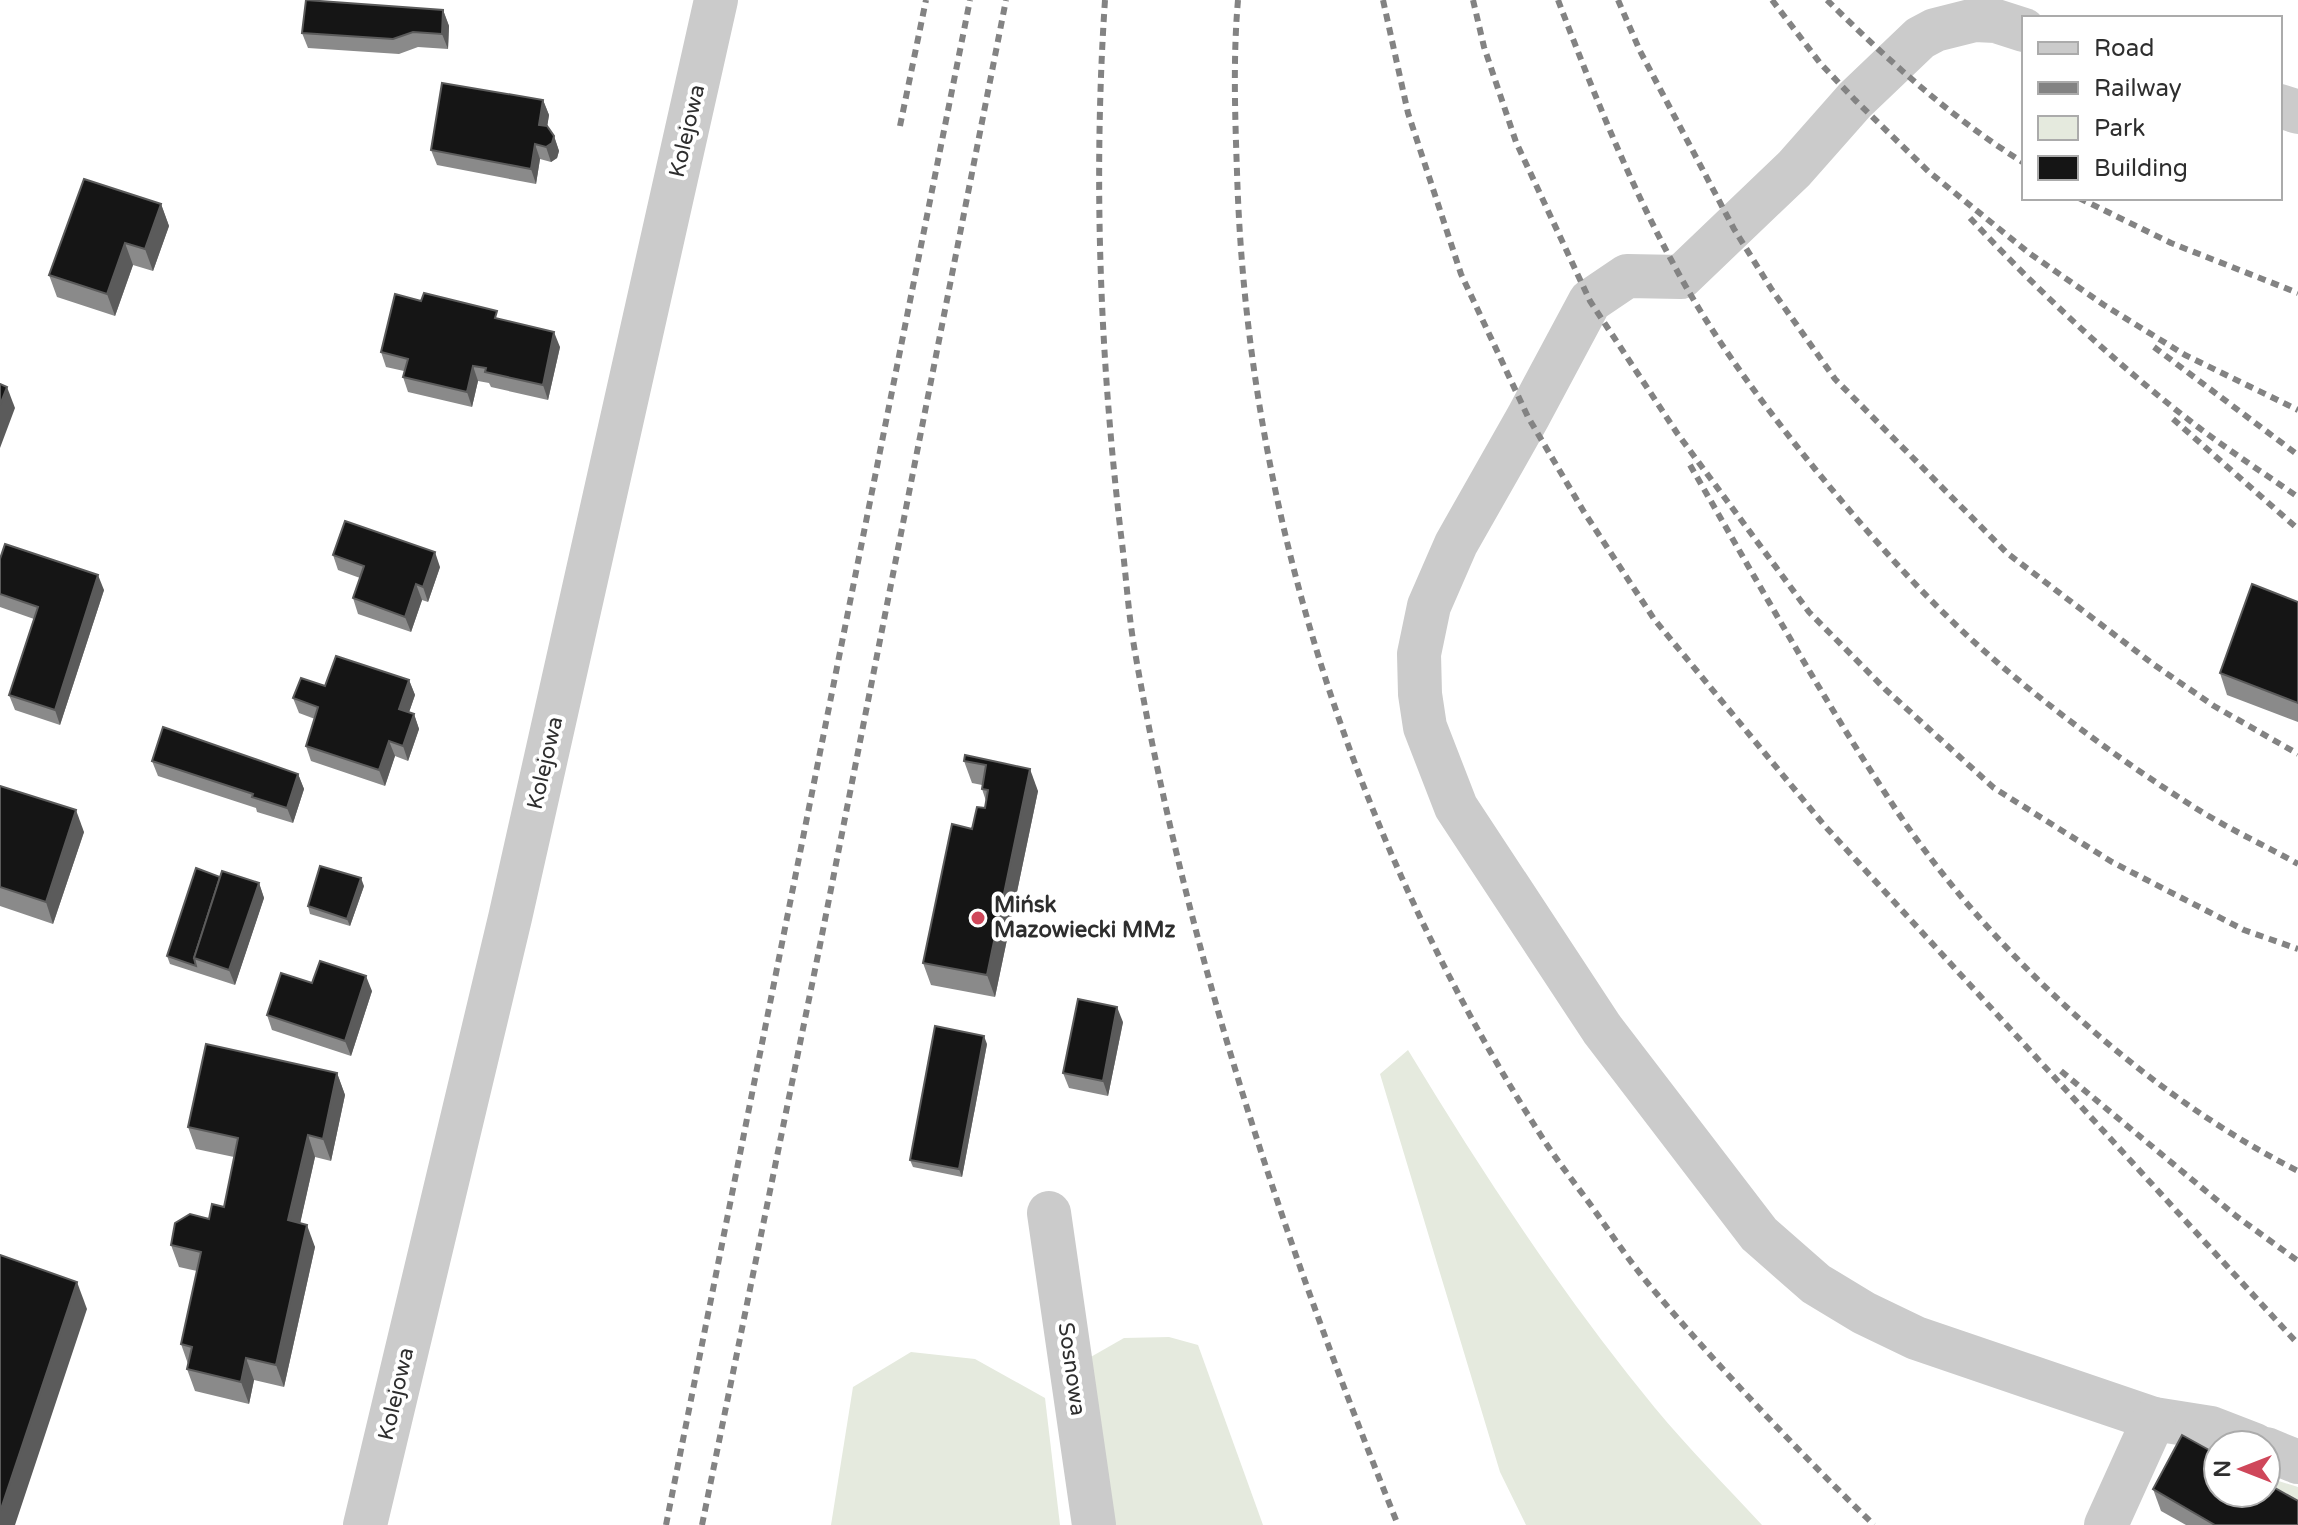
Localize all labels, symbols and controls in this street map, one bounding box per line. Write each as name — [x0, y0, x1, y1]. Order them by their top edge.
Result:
legend — [2022, 16, 2282, 200]
text: Road — [2094, 34, 2154, 63]
text: Railway — [2094, 74, 2182, 103]
street label: Kolejowa — [664, 82, 710, 180]
text: Park — [2094, 114, 2145, 143]
text: Building — [2094, 154, 2188, 183]
street label: Kolejowa — [522, 714, 568, 812]
place label: Mińsk Mazowiecki MMz — [994, 892, 1176, 943]
marker: Mińsk Mazowiecki MMz — [969, 909, 987, 927]
street label: Sosnowa — [1053, 1321, 1091, 1417]
street label: Kolejowa — [373, 1345, 419, 1443]
north arrow — [2202, 1429, 2282, 1509]
text: N — [2210, 1460, 2236, 1478]

